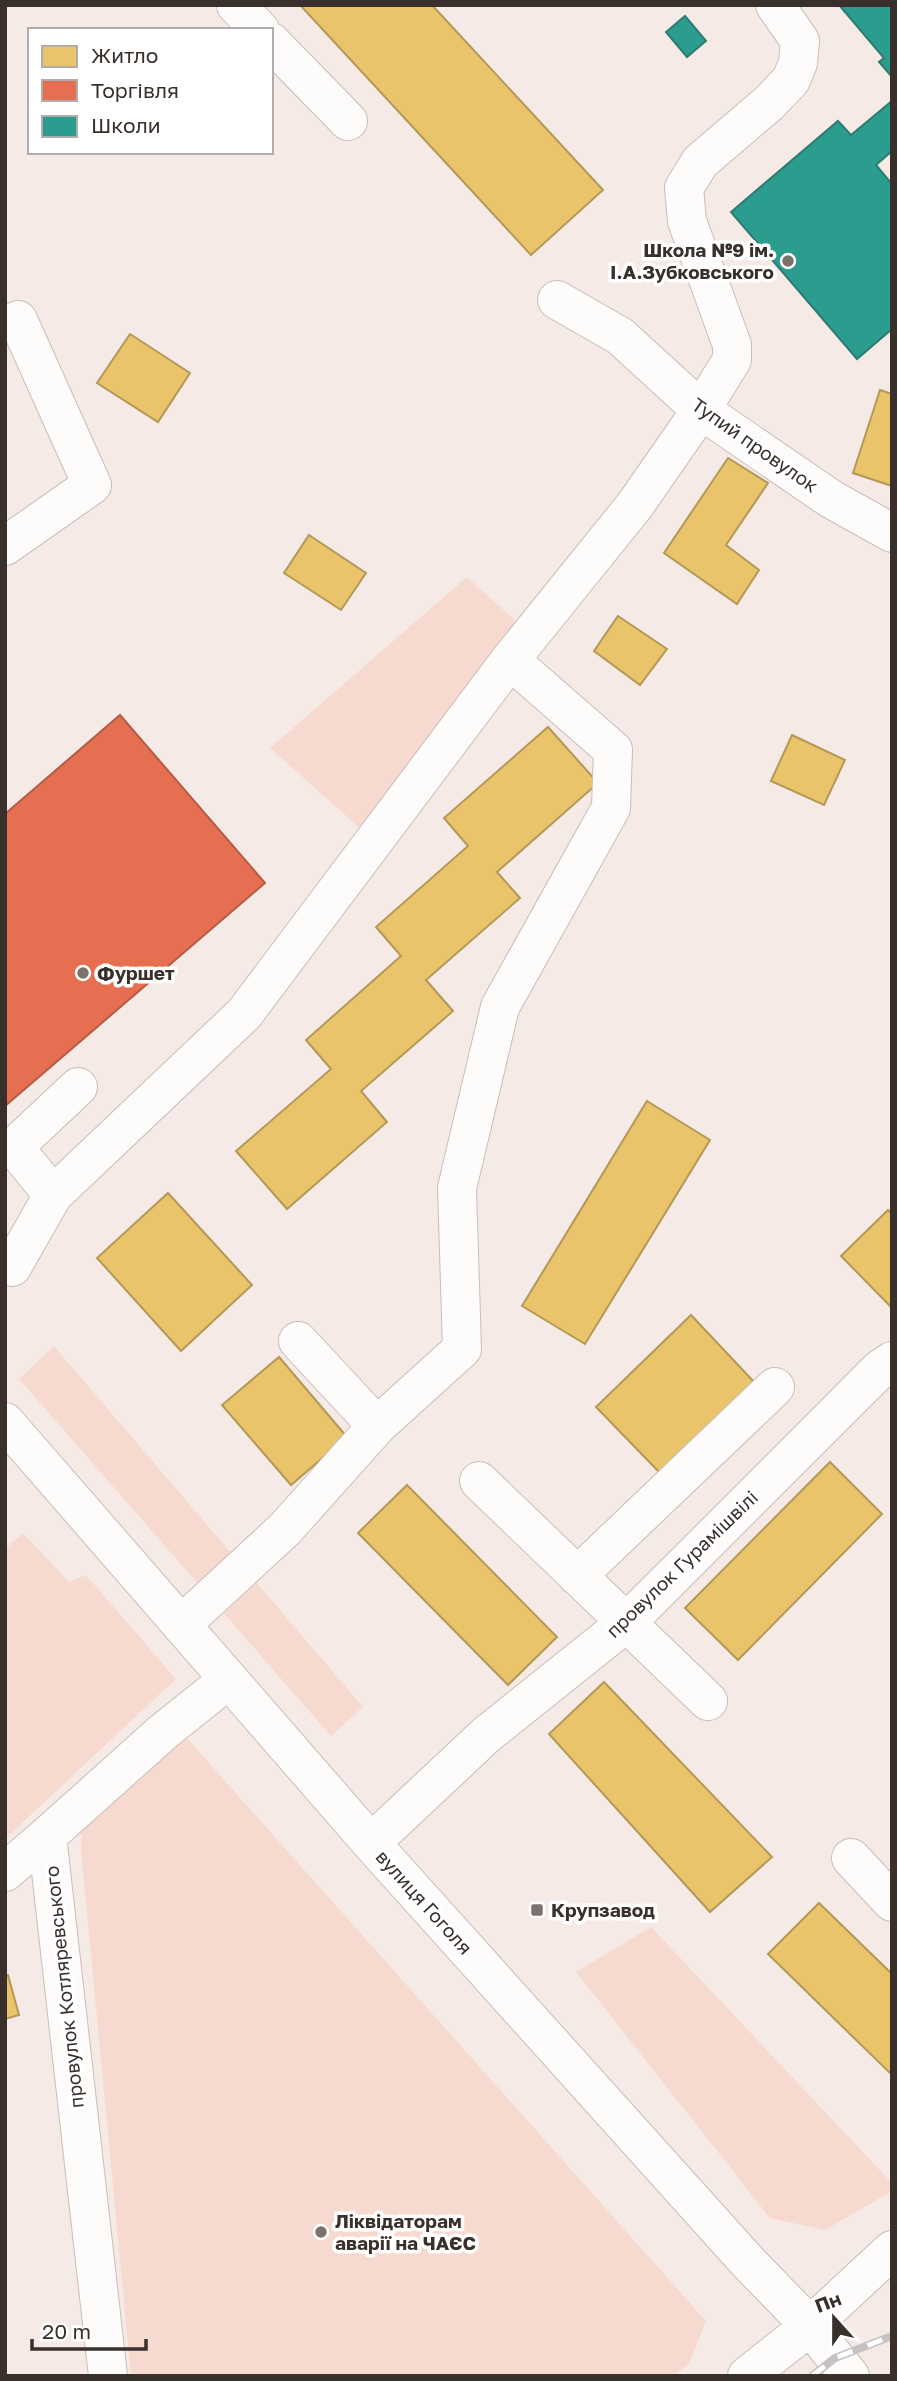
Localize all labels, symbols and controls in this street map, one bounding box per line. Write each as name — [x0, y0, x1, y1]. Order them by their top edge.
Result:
legend — [28, 28, 273, 154]
text: Житло — [91, 42, 158, 68]
text: Торгівля — [91, 77, 179, 103]
text: Школи — [91, 112, 161, 138]
place label: Школа №9 ім. І.А.Зубковського — [610, 238, 774, 283]
marker: Школа №9 ім. І.А.Зубковського — [780, 253, 796, 269]
street label: Тупий провулок — [688, 393, 823, 497]
place label: Фуршет — [97, 961, 175, 984]
marker: Фуршет — [75, 965, 91, 981]
street label: провулок Гурамішвілі — [601, 1485, 762, 1642]
street label: вулиця Гоголя — [371, 1845, 477, 1959]
street label: провулок Котляревського — [39, 1865, 88, 2109]
place label: Крупзавод — [551, 1898, 655, 1921]
marker: Крупзавод — [529, 1902, 545, 1918]
place label: Ліквідаторам аварії на ЧАЄС — [335, 2209, 476, 2254]
marker: Ліквідаторам аварії на ЧАЄС — [313, 2224, 329, 2240]
north arrow — [799, 2283, 869, 2353]
text: Пн — [812, 2286, 844, 2317]
scale bar — [32, 2308, 145, 2352]
text: 20 m — [42, 2318, 91, 2344]

